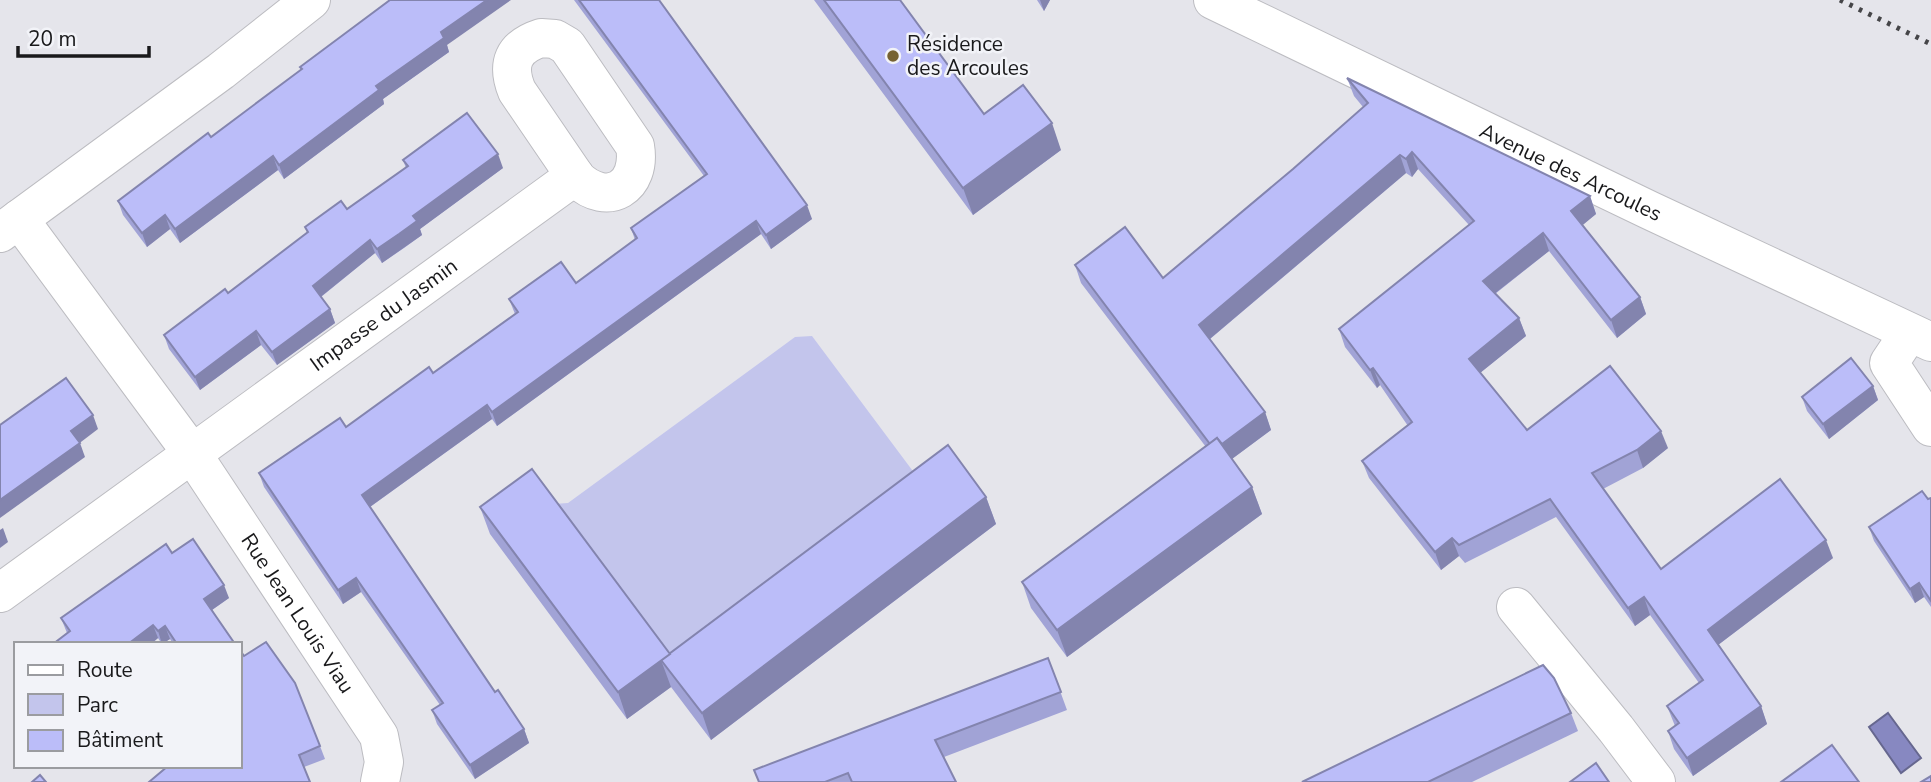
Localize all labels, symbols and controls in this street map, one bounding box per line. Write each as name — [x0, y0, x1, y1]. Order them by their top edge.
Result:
scale bar — [18, 14, 149, 58]
text: 20 m — [28, 25, 77, 53]
place label: Résidence des Arcoules — [907, 30, 1029, 82]
marker: Résidence des Arcoules — [885, 48, 901, 64]
street label: Avenue des Arcoules — [1475, 116, 1666, 228]
street label: Impasse du Jasmin — [304, 252, 463, 378]
street label: Rue Jean Louis Viau — [235, 528, 361, 699]
legend — [14, 642, 242, 768]
text: Route — [77, 656, 133, 684]
text: Parc — [77, 691, 118, 719]
text: Bâtiment — [77, 726, 164, 754]

